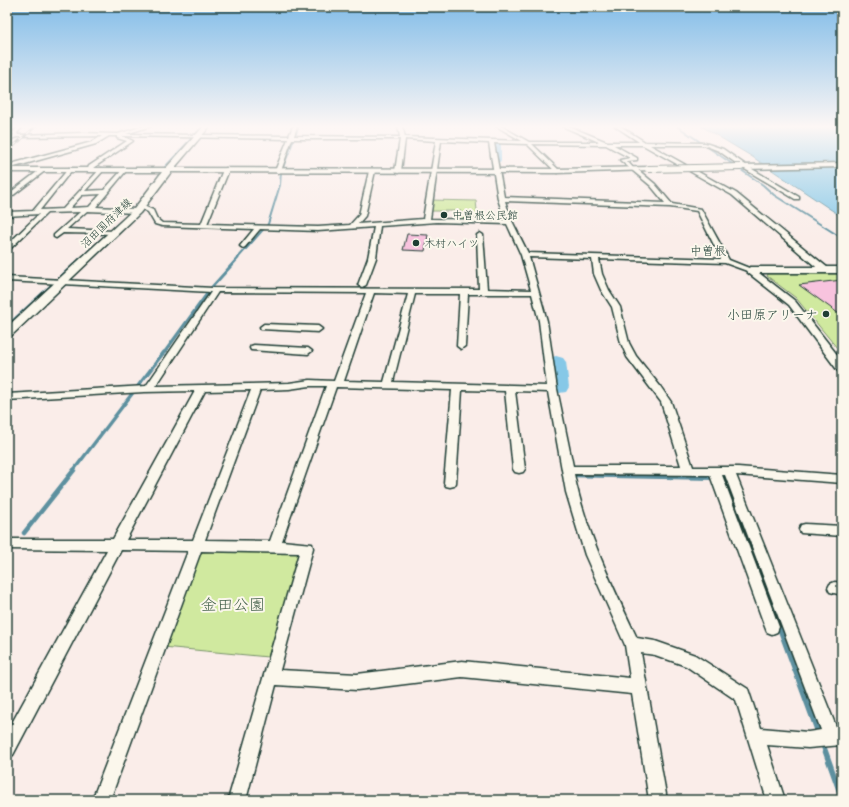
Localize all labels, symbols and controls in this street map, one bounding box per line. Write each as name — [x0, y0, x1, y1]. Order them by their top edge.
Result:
street label: 沼田国府津線 — [78, 196, 135, 251]
place label: 中曽根公民館 — [452, 209, 518, 222]
marker: 中曽根公民館 — [439, 210, 449, 220]
place label: 木村ハイツ — [424, 237, 479, 250]
marker: 木村ハイツ — [411, 238, 421, 248]
district label: 中曽根 — [690, 244, 726, 259]
place label: 小田原アリーナ — [727, 307, 818, 323]
marker: 小田原アリーナ — [821, 309, 831, 319]
park label: 金田公園 — [201, 596, 265, 615]

